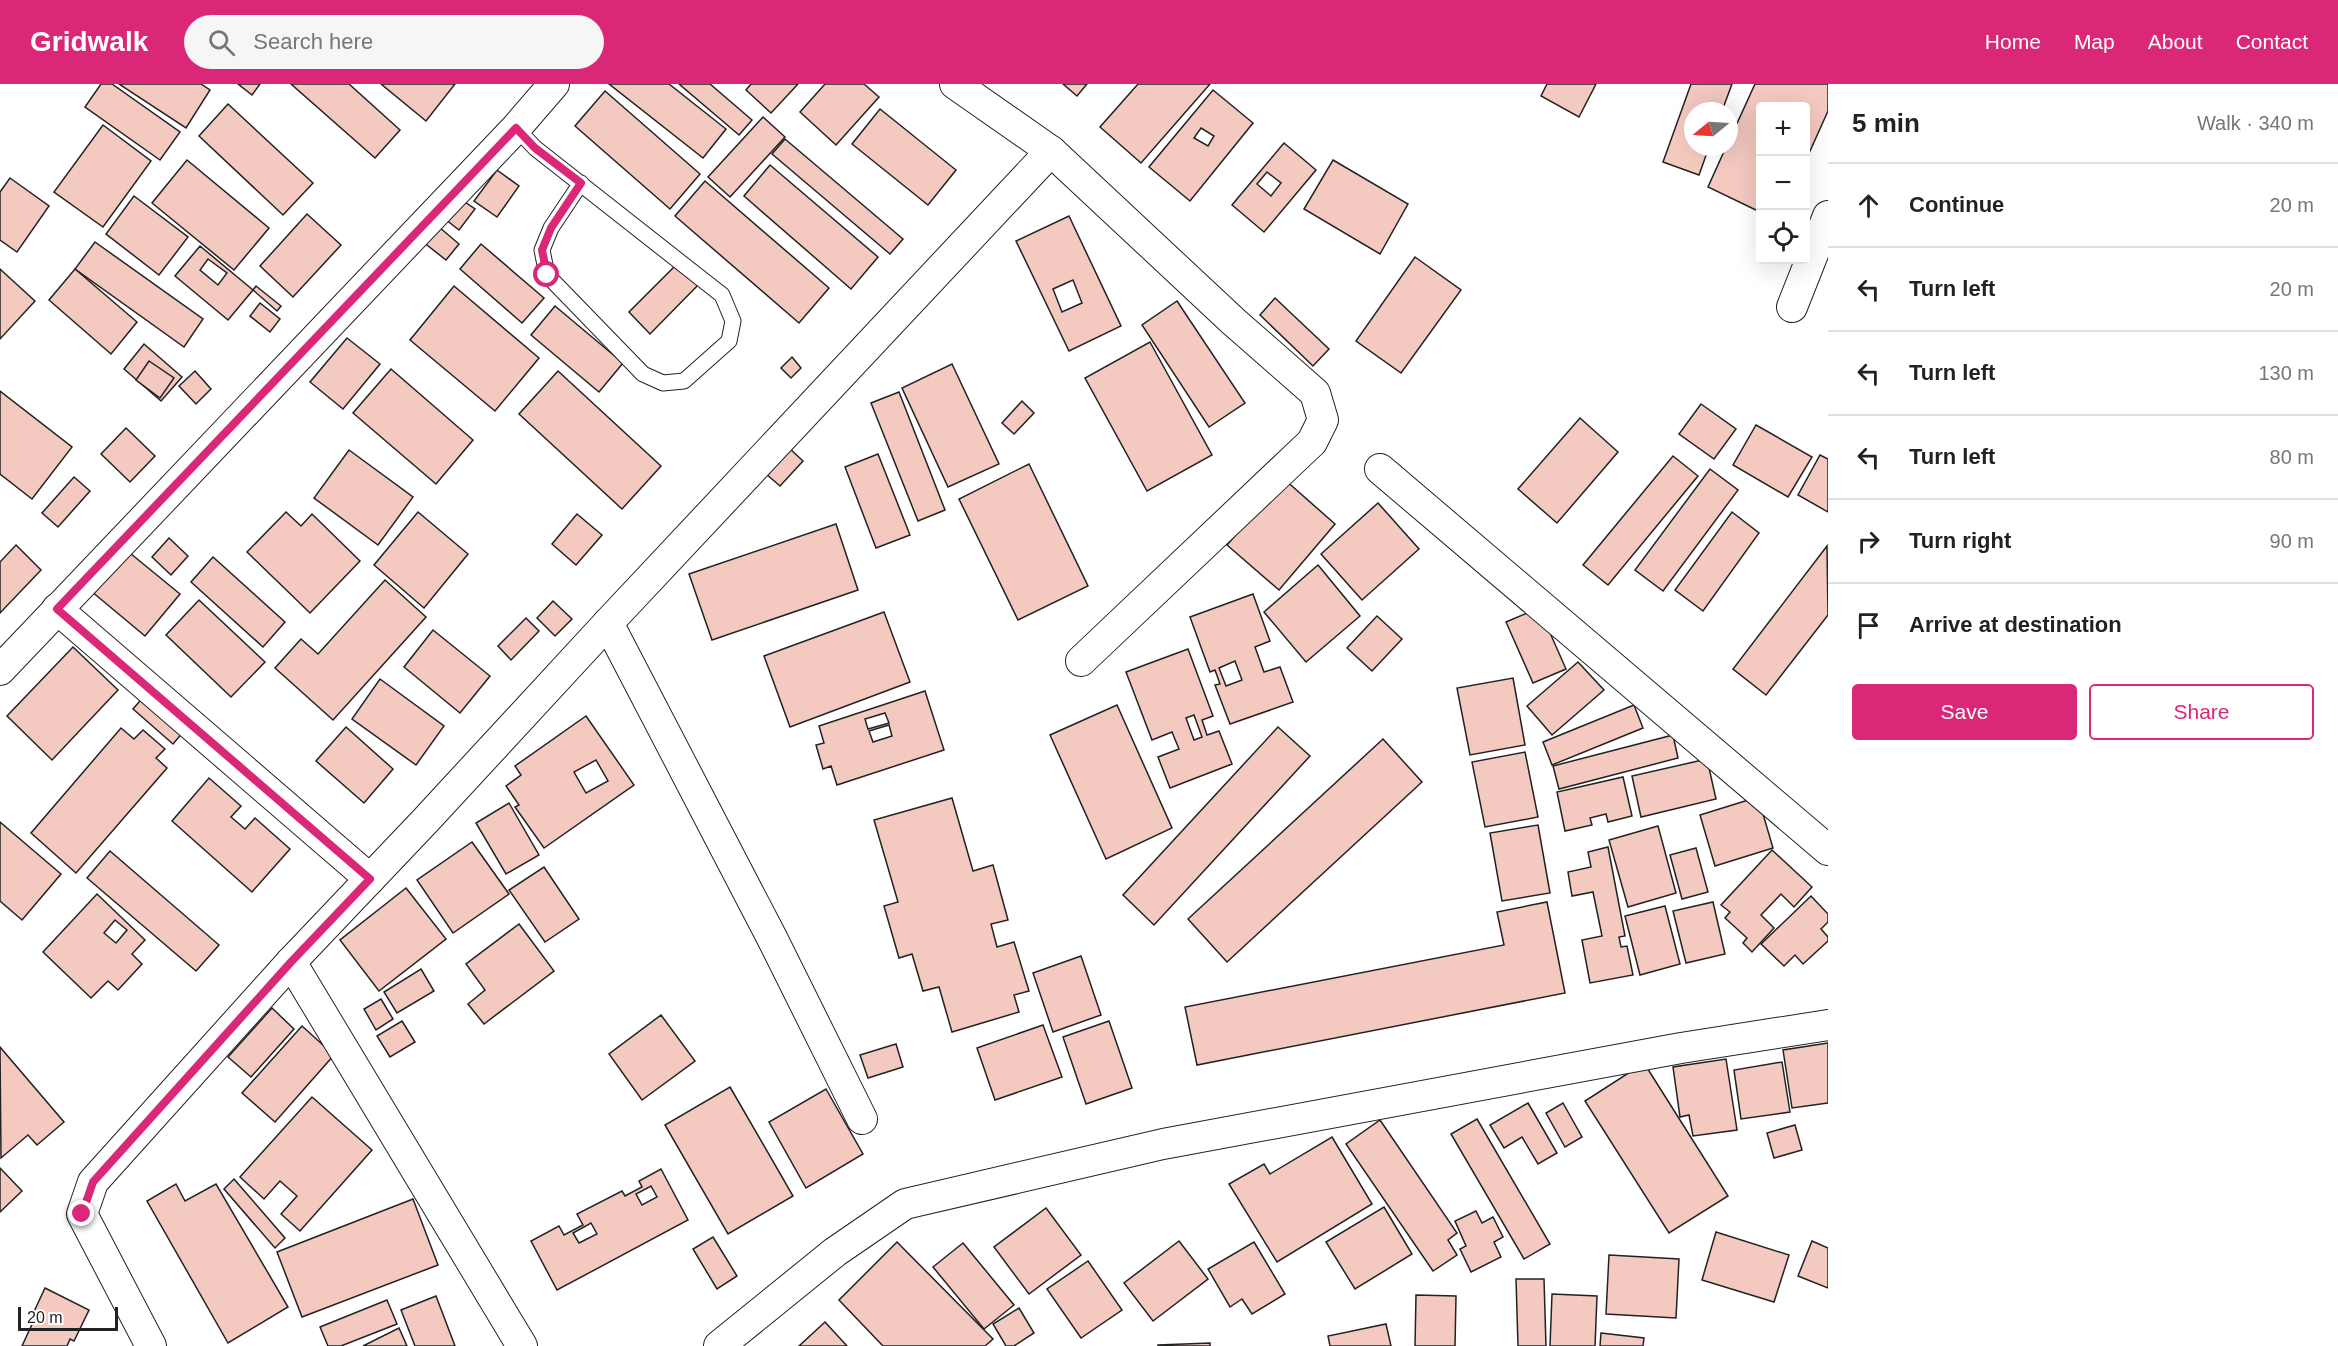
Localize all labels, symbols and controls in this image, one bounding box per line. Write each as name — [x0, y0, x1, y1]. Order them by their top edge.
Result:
search box — [184, 15, 604, 69]
text: Gridwalk — [30, 26, 148, 57]
icon: search — [205, 26, 238, 59]
text: Search here — [253, 29, 373, 54]
text: Home — [1985, 30, 2041, 53]
text: Map — [2074, 30, 2115, 53]
text: About — [2148, 30, 2203, 53]
text: Contact — [2236, 30, 2308, 53]
north arrow — [1684, 102, 1738, 156]
map controls — [1756, 102, 1810, 264]
button: + — [1756, 102, 1810, 156]
text: 5 min — [1852, 108, 1920, 138]
text: Walk · 340 m — [2197, 112, 2314, 134]
button: − — [1756, 156, 1810, 210]
icon: ahead — [1852, 189, 1885, 222]
text: Continue — [1909, 192, 2004, 217]
text: 20 m — [2270, 194, 2314, 216]
button: locate — [1756, 210, 1810, 264]
route start — [533, 261, 559, 287]
icon: left — [1852, 273, 1885, 306]
text: Turn left — [1909, 276, 1995, 301]
text: 20 m — [2270, 278, 2314, 300]
icon: left — [1852, 357, 1885, 390]
text: Turn left — [1909, 360, 1995, 385]
text: 130 m — [2258, 362, 2314, 384]
icon: left — [1852, 441, 1885, 474]
text: Turn left — [1909, 444, 1995, 469]
text: 80 m — [2270, 446, 2314, 468]
icon: right — [1852, 525, 1885, 558]
text: Turn right — [1909, 528, 2011, 553]
text: 90 m — [2270, 530, 2314, 552]
icon: arrive — [1852, 609, 1885, 642]
text: Arrive at destination — [1909, 612, 2122, 637]
button: Save — [1852, 684, 2077, 740]
button: Share — [2089, 684, 2314, 740]
route end — [68, 1200, 94, 1226]
scale bar — [18, 1304, 118, 1332]
text: 20 m — [27, 1309, 63, 1326]

